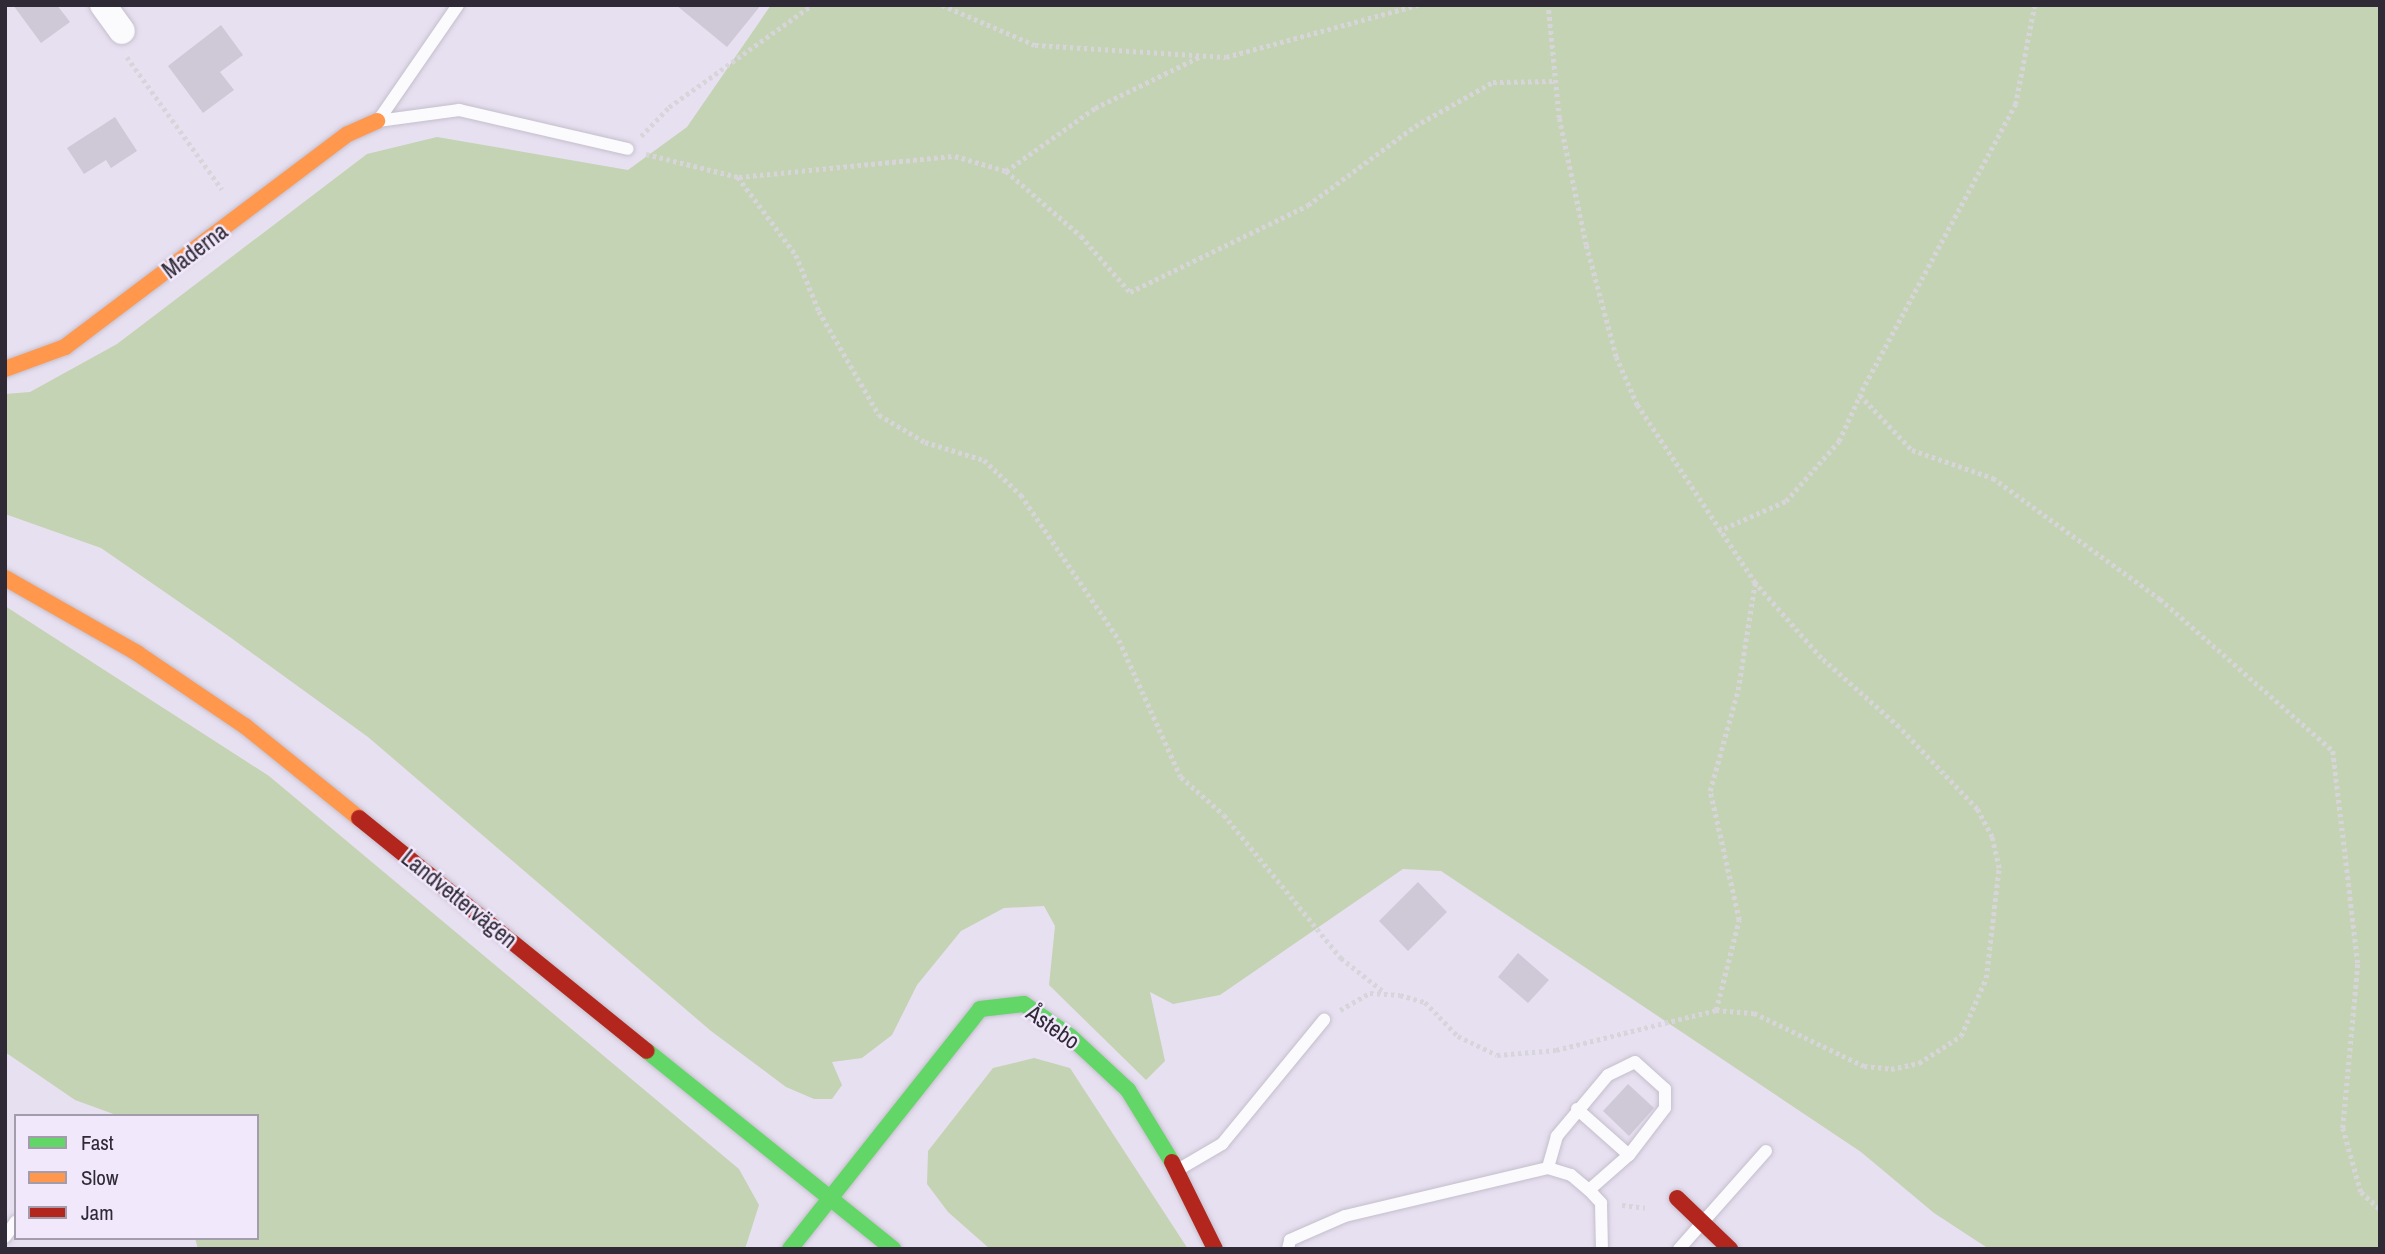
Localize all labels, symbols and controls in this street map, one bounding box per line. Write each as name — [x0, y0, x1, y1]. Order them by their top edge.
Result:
street label: Maderna — [157, 218, 233, 284]
street label: Landvettervägen — [396, 844, 522, 954]
street label: Åstebo — [1021, 999, 1085, 1055]
legend — [14, 1114, 259, 1240]
text: Fast — [81, 1128, 114, 1157]
text: Slow — [81, 1163, 118, 1192]
text: Jam — [81, 1198, 114, 1227]

